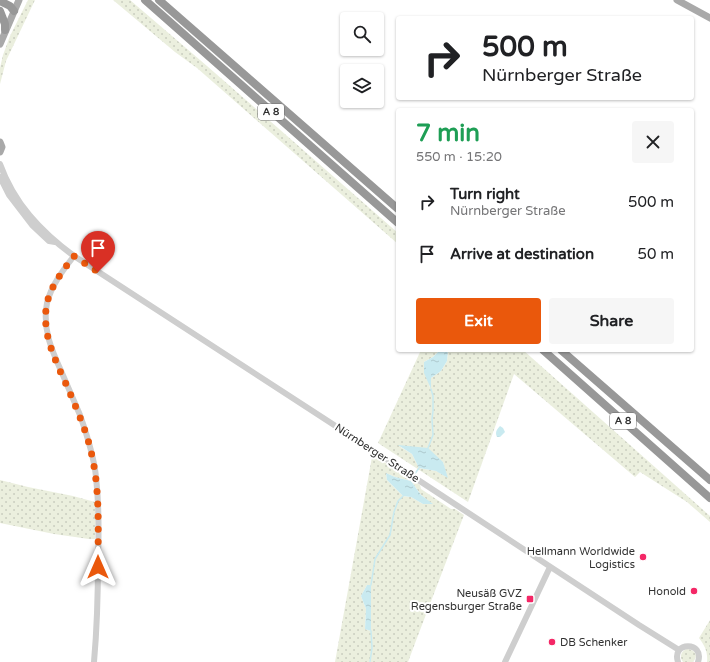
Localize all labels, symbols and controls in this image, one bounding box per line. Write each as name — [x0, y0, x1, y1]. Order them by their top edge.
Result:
map controls — [340, 12, 384, 108]
button: search — [340, 12, 384, 56]
text: 500 m — [482, 30, 568, 64]
icon: right — [416, 32, 468, 84]
button: layers — [340, 64, 384, 108]
text: Nürnberger Straße — [482, 64, 642, 86]
road number: A 8 — [258, 104, 284, 120]
text: 7 min — [416, 119, 480, 148]
button: close — [632, 121, 674, 163]
text: 550 m · 15:20 — [416, 149, 502, 165]
text: Turn right — [450, 185, 520, 203]
icon: right — [416, 191, 438, 213]
text: 500 m — [628, 193, 674, 211]
text: Nürnberger Straße — [450, 203, 566, 219]
pin — [81, 231, 115, 272]
icon: arrive — [87, 237, 109, 259]
icon: arrive — [416, 243, 438, 265]
text: Arrive at destination — [450, 245, 594, 263]
text: 50 m — [637, 245, 674, 263]
button: Exit — [416, 298, 541, 344]
button: Share — [549, 298, 674, 344]
road number: A 8 — [610, 413, 636, 429]
street label: Nürnberger Straße — [332, 421, 422, 485]
place label: Hellmann Worldwide Logistics — [527, 545, 635, 571]
position arrow — [77, 546, 119, 588]
marker: Hellmann Worldwide Logistics — [638, 552, 648, 562]
place label: Honold — [648, 585, 686, 598]
marker: Honold — [689, 586, 699, 596]
place label: Neusäß GVZ Regensburger Straße — [411, 587, 522, 613]
marker: Neusäß GVZ Regensburger Straße — [525, 594, 535, 604]
place label: DB Schenker — [560, 636, 628, 649]
marker: DB Schenker — [547, 637, 557, 647]

